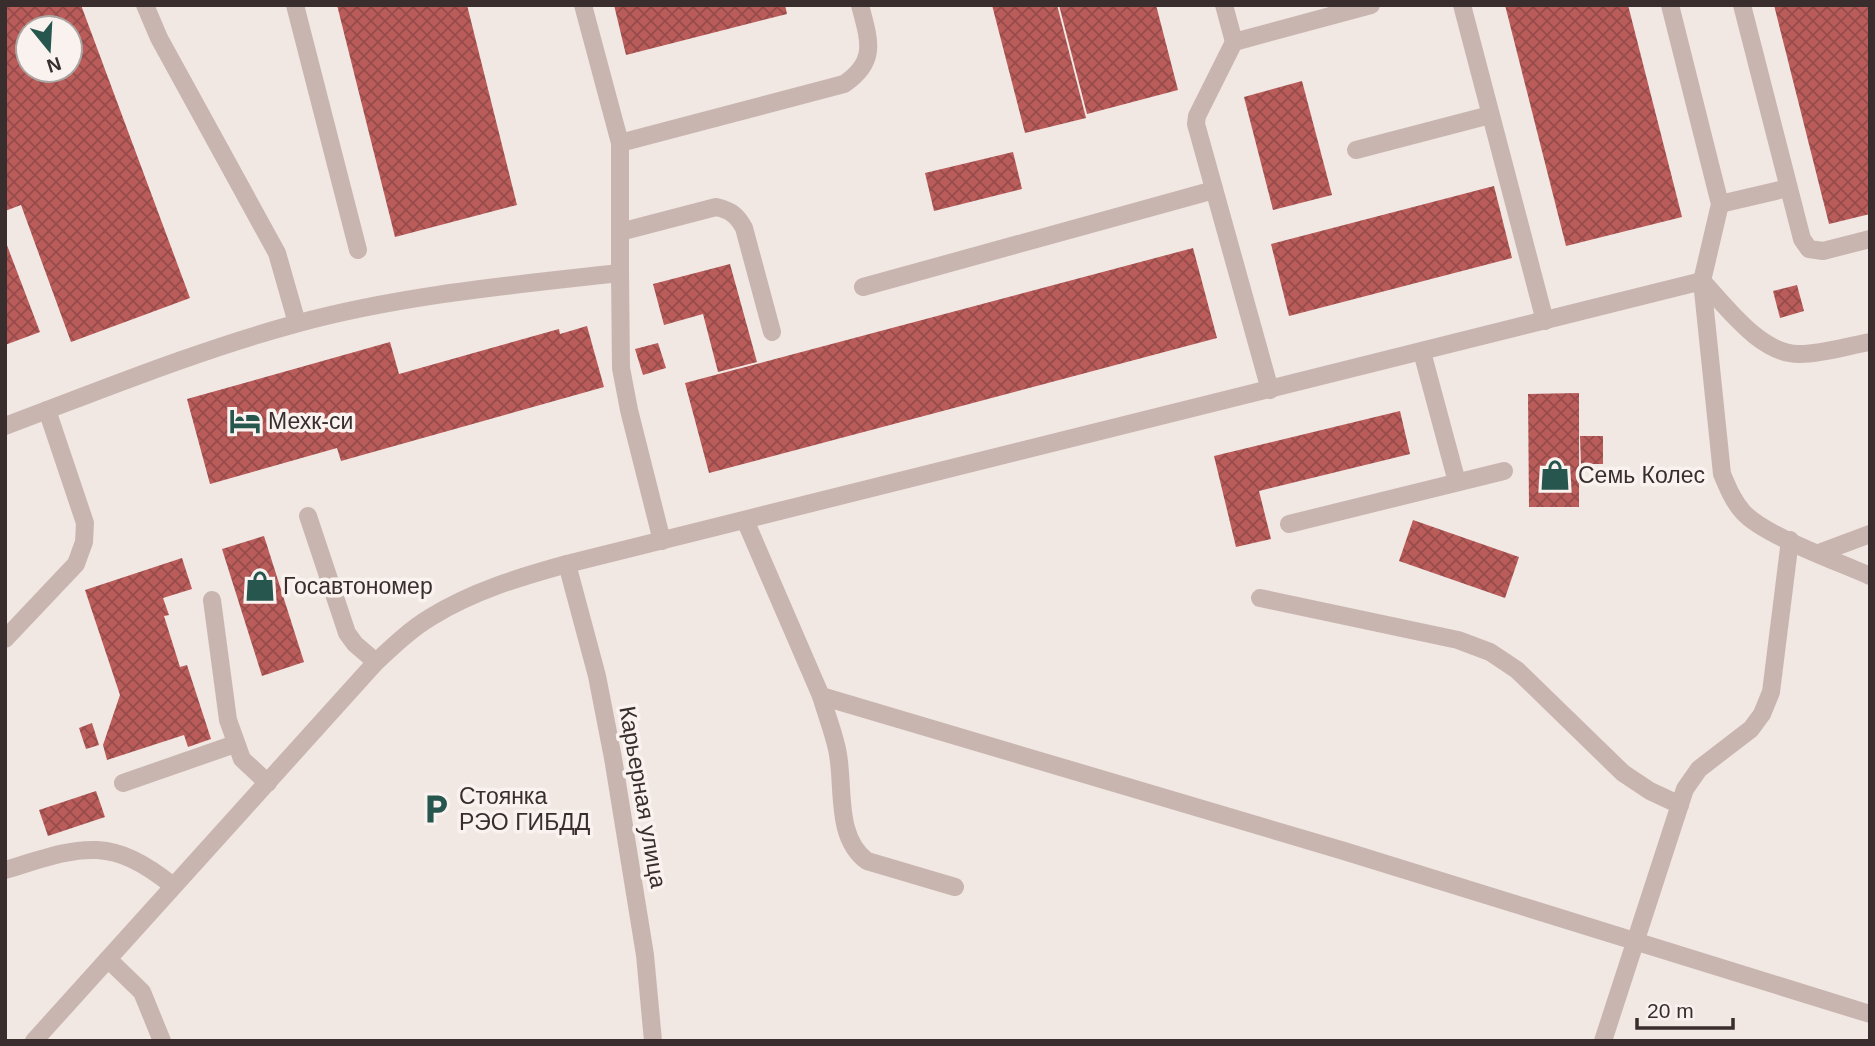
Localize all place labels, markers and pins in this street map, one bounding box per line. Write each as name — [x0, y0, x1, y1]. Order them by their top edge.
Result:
hotel icon: Мехк-си — [228, 404, 262, 438]
place label: Мехк-си — [268, 408, 353, 434]
shop icon: Семь Колес — [1538, 458, 1572, 492]
place label: Семь Колес — [1578, 462, 1705, 488]
shop icon: Госавтономер — [243, 569, 277, 603]
place label: Госавтономер — [283, 573, 433, 599]
place label: Стоянка РЭО ГИБДД — [459, 783, 591, 835]
parking icon: Стоянка РЭО ГИБДД — [419, 792, 453, 826]

